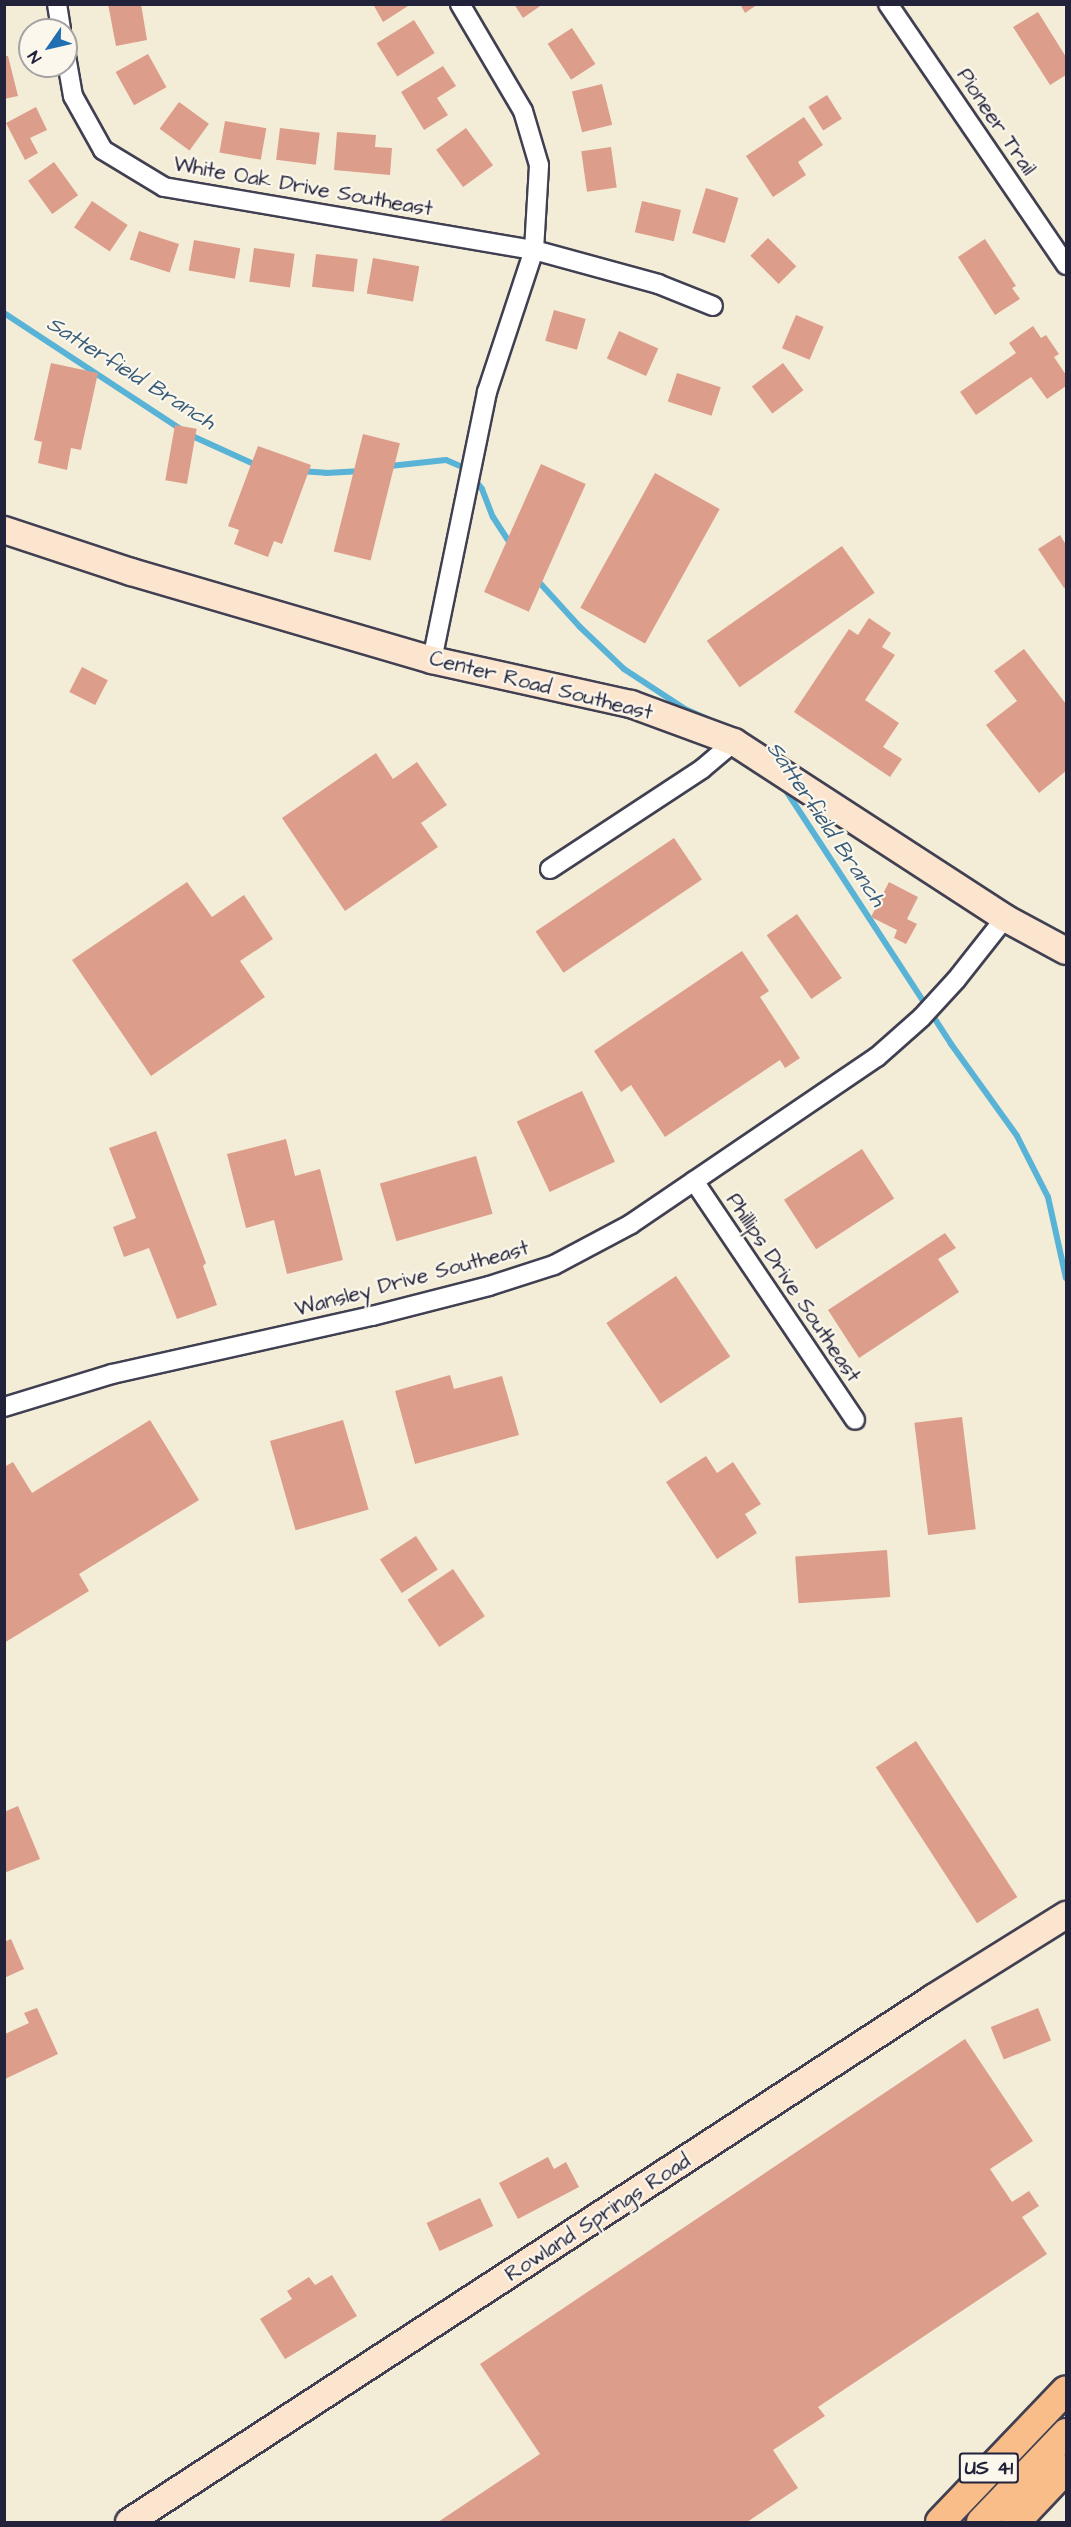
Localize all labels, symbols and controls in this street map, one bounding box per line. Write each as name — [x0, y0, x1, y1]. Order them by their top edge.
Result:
north arrow — [18, 18, 78, 78]
text: N — [23, 47, 47, 67]
street label: Pioneer Trail — [951, 64, 1041, 180]
street label: White Oak Drive Southeast — [171, 152, 435, 222]
water label: Satterfield Branch — [42, 310, 220, 436]
street label: Center Road Southeast — [427, 646, 655, 726]
water label: Satterfield Branch — [761, 736, 891, 912]
street label: Phillips Drive Southeast — [720, 1189, 866, 1387]
street label: Wansley Drive Southeast — [292, 1236, 532, 1322]
street label: Rowland Springs Road — [501, 2149, 695, 2287]
road number: US 41 — [958, 2451, 1020, 2485]

